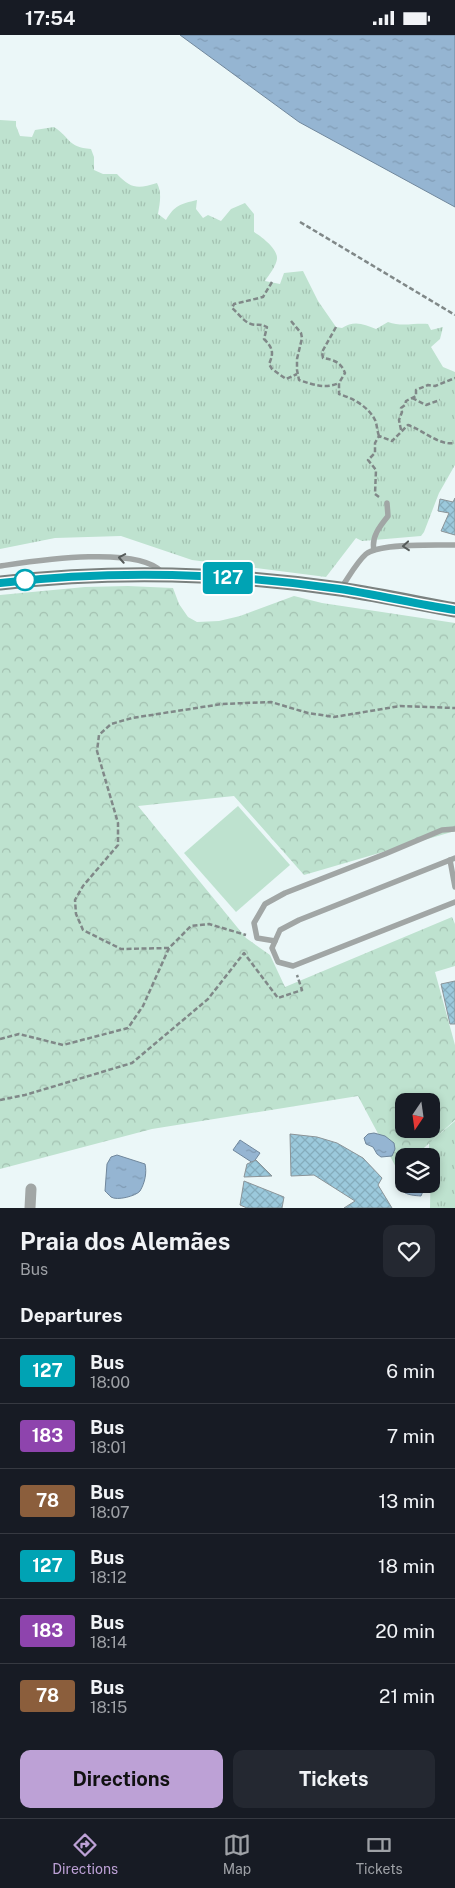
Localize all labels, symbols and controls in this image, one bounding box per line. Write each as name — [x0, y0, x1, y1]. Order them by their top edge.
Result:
text: 17:54 — [25, 7, 75, 29]
one-way arrow — [402, 540, 410, 551]
one-way arrow — [117, 554, 126, 564]
line badge: 127 — [199, 562, 257, 594]
text: 127 — [213, 567, 243, 588]
unlabelled marker — [14, 569, 36, 591]
north arrow — [395, 1093, 440, 1137]
map controls — [395, 1093, 440, 1193]
button: layers — [395, 1148, 440, 1193]
button: heart — [383, 1225, 435, 1277]
text: Praia dos Alemães — [20, 1227, 230, 1255]
text: Bus — [20, 1260, 48, 1279]
text: Departures — [20, 1304, 123, 1326]
text: Bus — [90, 1351, 124, 1373]
text: 127 — [32, 1360, 63, 1381]
text: 6 min — [386, 1360, 435, 1382]
text: 18:00 — [90, 1373, 130, 1392]
text: Bus — [90, 1416, 124, 1438]
text: 183 — [32, 1425, 63, 1446]
text: 7 min — [387, 1425, 435, 1447]
text: 18:01 — [90, 1438, 127, 1457]
text: Bus — [90, 1481, 124, 1503]
text: 78 — [36, 1490, 59, 1511]
text: 13 min — [378, 1490, 435, 1512]
text: 18:07 — [90, 1503, 130, 1522]
text: Bus — [90, 1546, 124, 1568]
text: 127 — [32, 1555, 63, 1576]
text: 18 min — [378, 1555, 435, 1577]
text: 18:12 — [90, 1568, 127, 1587]
text: Bus — [90, 1611, 124, 1633]
text: 183 — [32, 1620, 63, 1641]
text: 20 min — [375, 1620, 435, 1642]
text: 18:14 — [90, 1633, 127, 1652]
text: Bus — [90, 1676, 124, 1698]
text: 78 — [36, 1685, 59, 1706]
text: 21 min — [379, 1685, 435, 1707]
text: 18:15 — [90, 1698, 127, 1717]
button: Directions — [20, 1750, 223, 1808]
button: Tickets — [233, 1750, 435, 1808]
tab: Directions — [52, 1831, 118, 1877]
tab: Map — [223, 1831, 251, 1877]
tab: Tickets — [356, 1831, 403, 1877]

